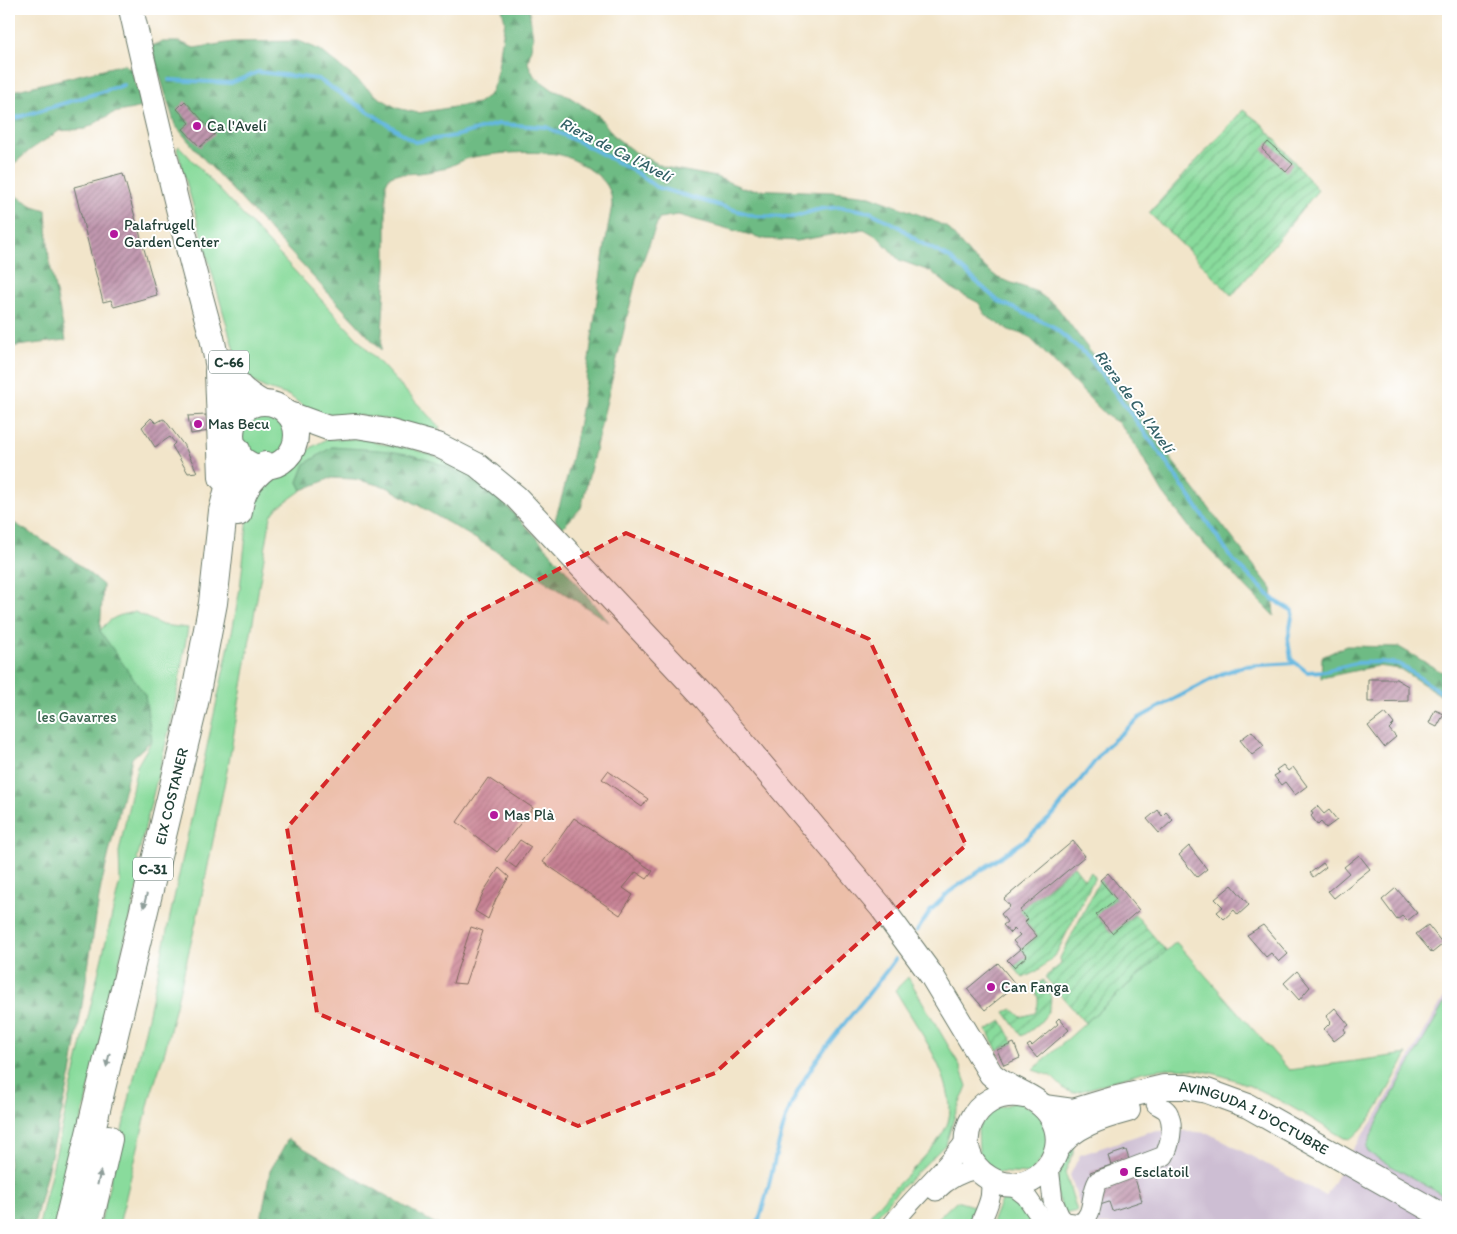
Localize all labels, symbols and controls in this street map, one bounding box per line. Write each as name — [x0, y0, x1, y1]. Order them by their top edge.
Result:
water label: Riera de Ca l'Avelí — [557, 113, 677, 187]
place label: Ca l'Avelí — [207, 117, 267, 135]
marker: Ca l'Avelí — [191, 120, 203, 132]
place label: Palafrugell Garden Center — [124, 216, 219, 251]
marker: Palafrugell Garden Center — [108, 228, 120, 240]
water label: Riera de Ca l'Avelí — [1091, 346, 1180, 459]
road number: C-66 — [209, 351, 249, 374]
place label: Mas Becu — [208, 415, 270, 433]
marker: Mas Becu — [192, 418, 204, 430]
park label: les Gavarres — [37, 708, 117, 726]
street label: EIX COSTANER — [151, 746, 192, 847]
place label: Mas Plà — [504, 806, 554, 824]
marker: Mas Plà — [488, 809, 500, 821]
road number: C-31 — [133, 858, 173, 881]
one-way arrow — [141, 894, 149, 909]
place label: Can Fanga — [1001, 978, 1069, 996]
marker: Can Fanga — [985, 981, 997, 993]
one-way arrow — [104, 1052, 112, 1067]
street label: AVINGUDA 1 D'OCTUBRE — [1179, 1078, 1332, 1159]
place label: Esclatoil — [1134, 1163, 1190, 1181]
marker: Esclatoil — [1118, 1166, 1130, 1178]
one-way arrow — [95, 1170, 103, 1185]

